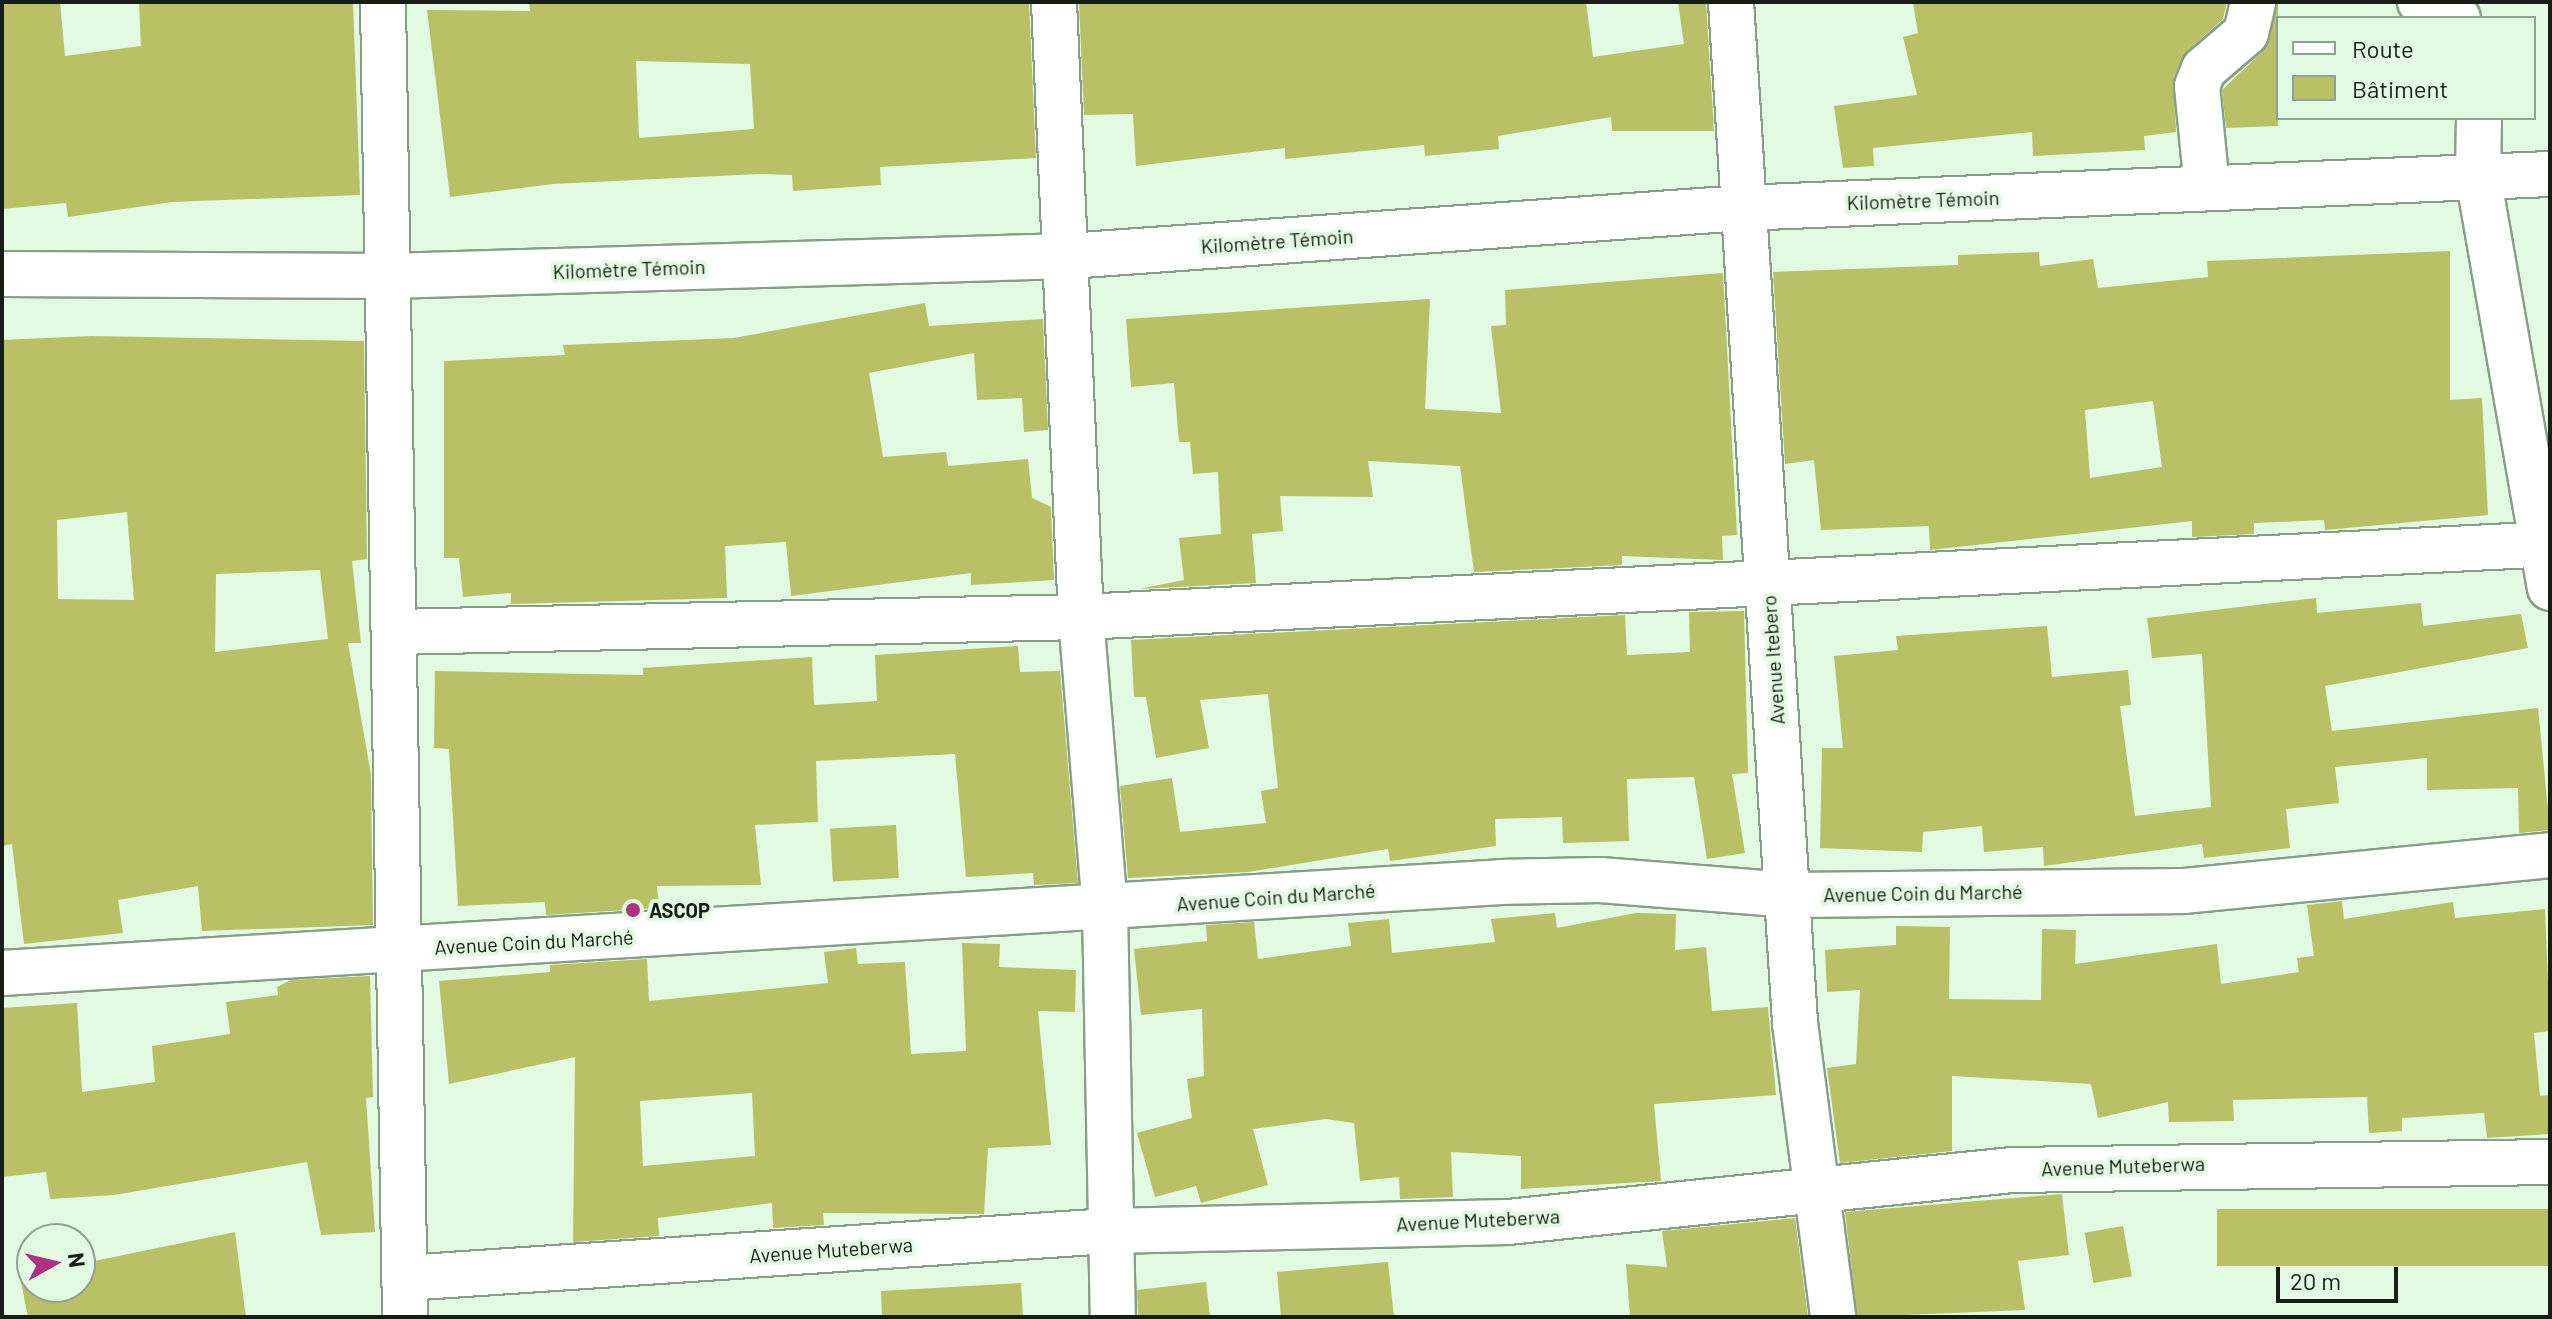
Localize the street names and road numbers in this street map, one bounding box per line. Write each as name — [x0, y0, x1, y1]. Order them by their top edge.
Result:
street label: Kilomètre Témoin — [1846, 185, 2000, 215]
street label: Kilomètre Témoin — [1200, 224, 1354, 258]
street label: Kilomètre Témoin — [552, 254, 706, 284]
street label: Avenue Itebero — [1756, 594, 1790, 726]
street label: Avenue Coin du Marché — [1176, 878, 1376, 916]
street label: Avenue Coin du Marché — [1823, 879, 2023, 907]
street label: Avenue Coin du Marché — [434, 925, 634, 959]
street label: Avenue Muteberwa — [2041, 1151, 2205, 1181]
street label: Avenue Muteberwa — [1396, 1204, 1560, 1236]
street label: Avenue Muteberwa — [748, 1232, 914, 1268]

